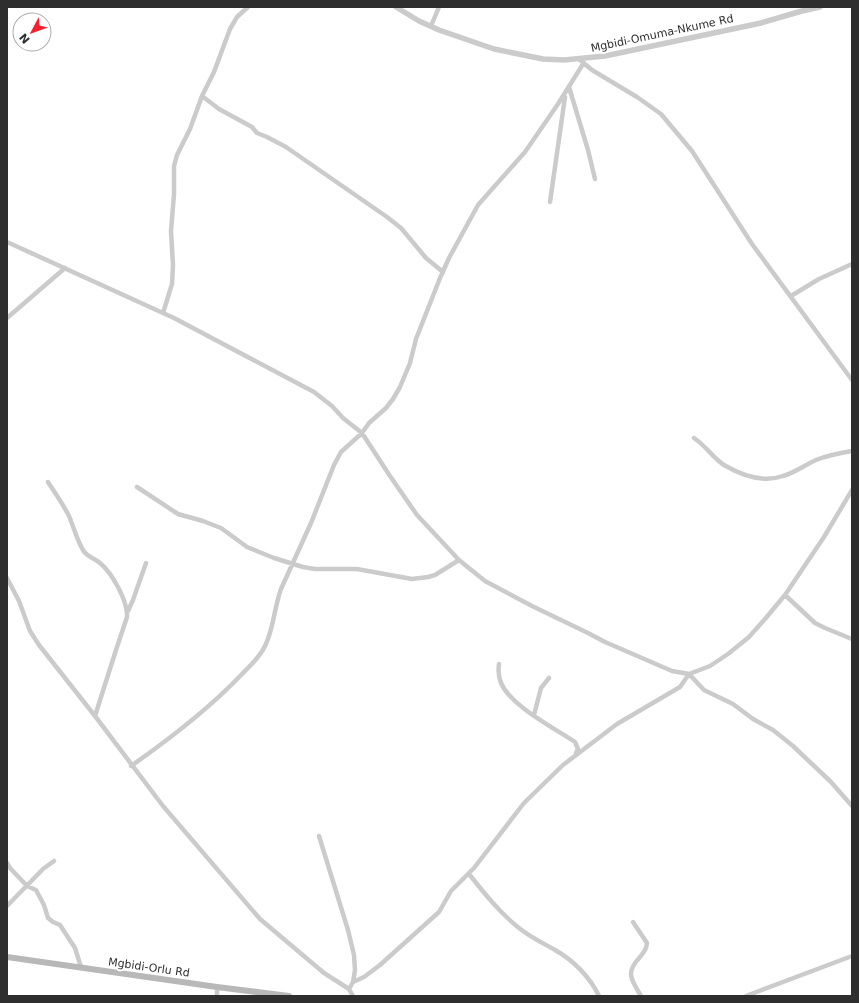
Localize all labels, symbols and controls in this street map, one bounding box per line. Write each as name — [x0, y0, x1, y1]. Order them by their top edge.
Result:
north arrow — [12, 12, 52, 52]
street label: Mgbidi-Omuma-Nkume Rd — [590, 12, 735, 55]
text: N — [17, 30, 33, 46]
street label: Mgbidi-Orlu Rd — [107, 955, 191, 980]

